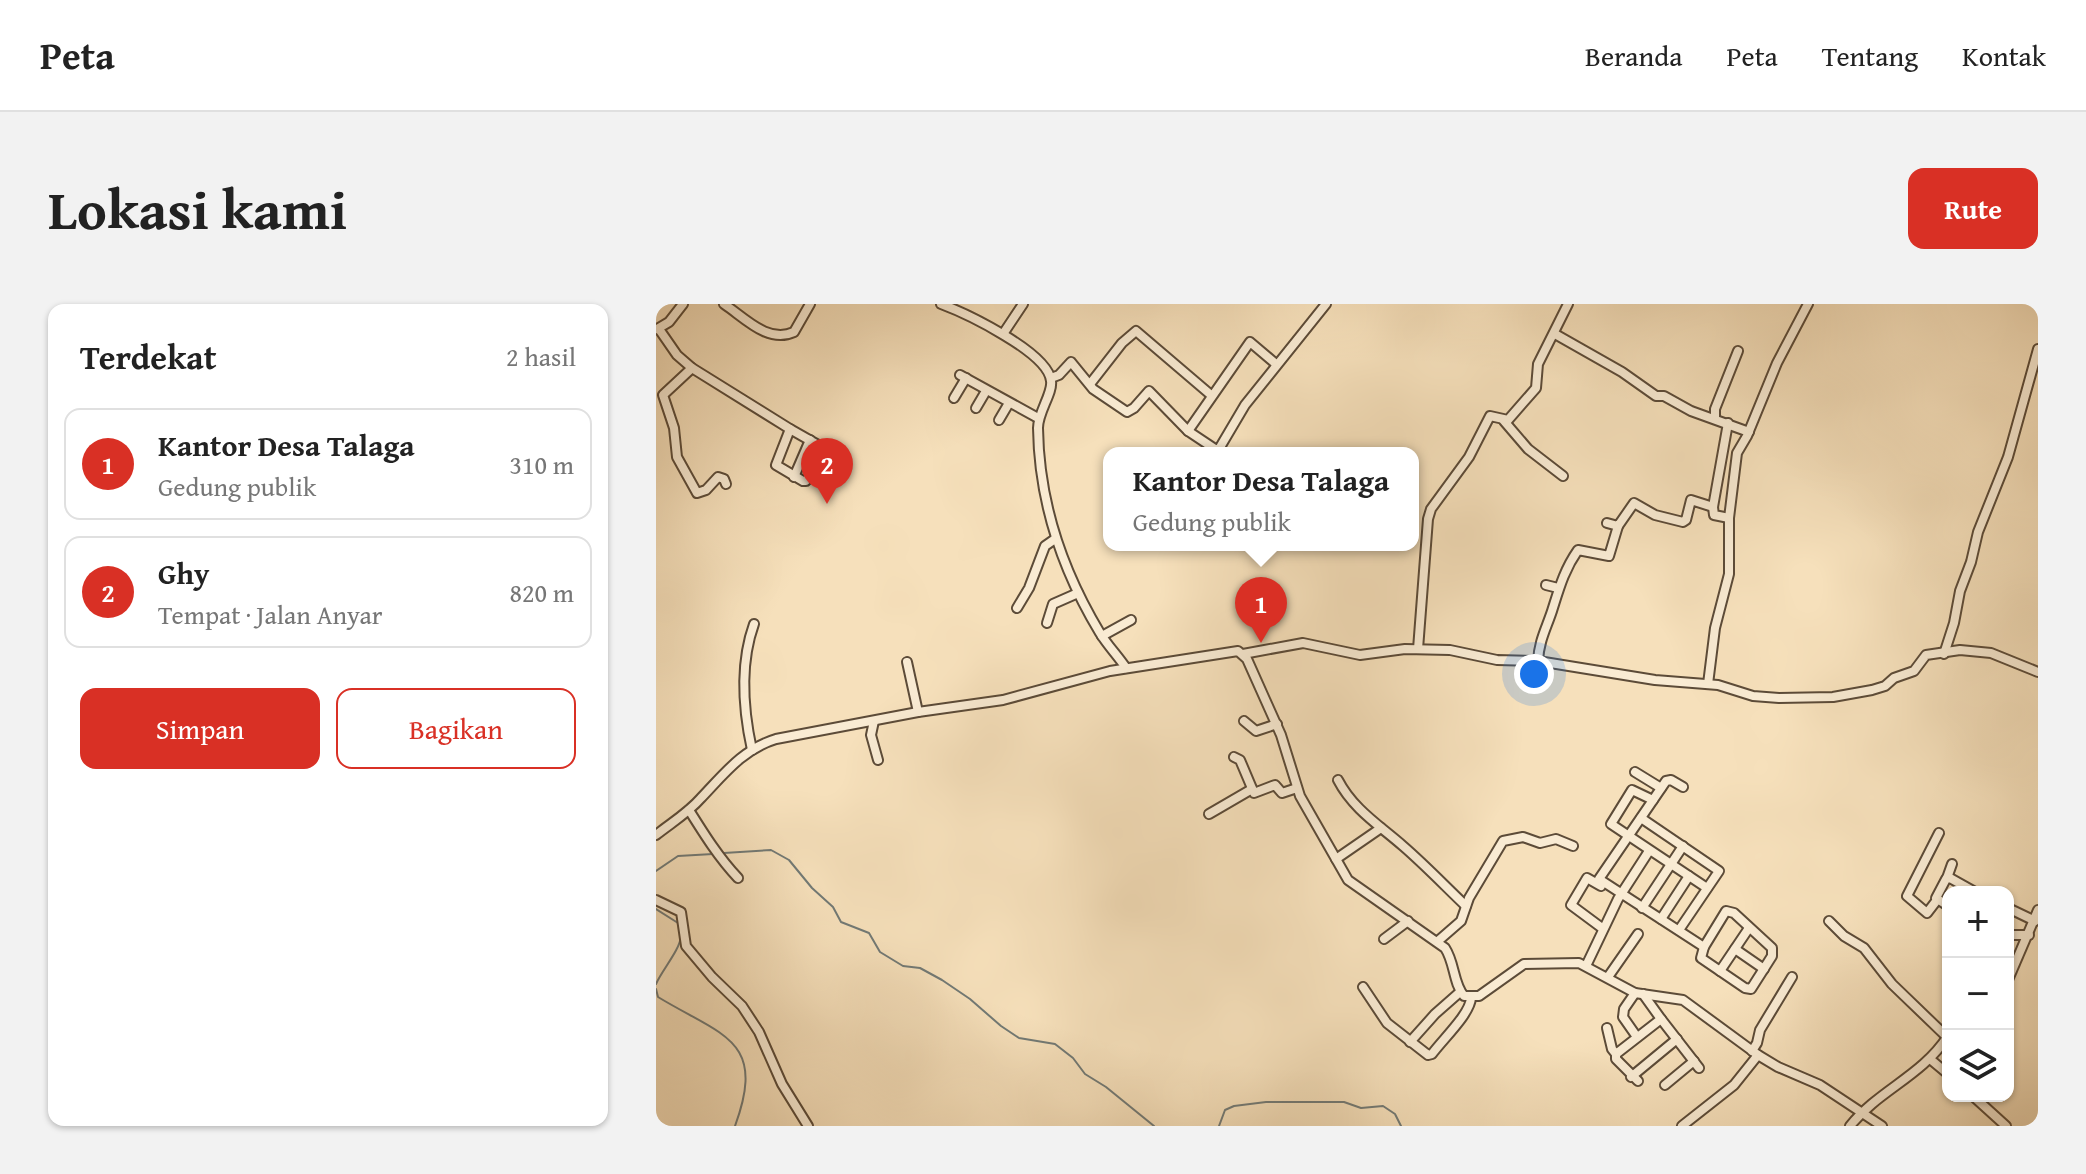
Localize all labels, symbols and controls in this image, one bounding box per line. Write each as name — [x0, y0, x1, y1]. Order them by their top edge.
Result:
text: Peta — [40, 27, 115, 83]
text: Beranda — [1585, 35, 1683, 76]
text: Peta — [1727, 35, 1778, 76]
text: Tentang — [1822, 35, 1918, 76]
text: Kontak — [1962, 35, 2046, 76]
text: Lokasi kami — [48, 167, 347, 250]
button: Rute — [1908, 168, 2038, 249]
text: Terdekat — [80, 332, 217, 381]
text: 2 hasil — [506, 337, 576, 376]
text: Kantor Desa Talaga — [158, 423, 415, 467]
pin: 2 — [801, 438, 853, 504]
text: 1 — [101, 445, 115, 484]
text: 310 m — [509, 445, 574, 484]
popup — [1103, 447, 1419, 551]
text: Kantor Desa Talaga — [1133, 458, 1389, 502]
text: Gedung publik — [158, 467, 316, 506]
text: Gedung publik — [1133, 502, 1291, 541]
text: Ghy — [158, 551, 209, 595]
text: 2 — [101, 573, 115, 612]
text: 820 m — [509, 573, 574, 612]
pin: 1 — [1235, 577, 1287, 643]
text: Tempat · Jalan Anyar — [158, 595, 383, 634]
your location — [1514, 654, 1554, 694]
button: Simpan — [80, 688, 320, 769]
button: Bagikan — [336, 688, 576, 769]
map controls — [1942, 886, 2014, 1102]
button: + — [1942, 886, 2014, 958]
button: − — [1942, 958, 2014, 1030]
button: layers — [1942, 1030, 2014, 1102]

